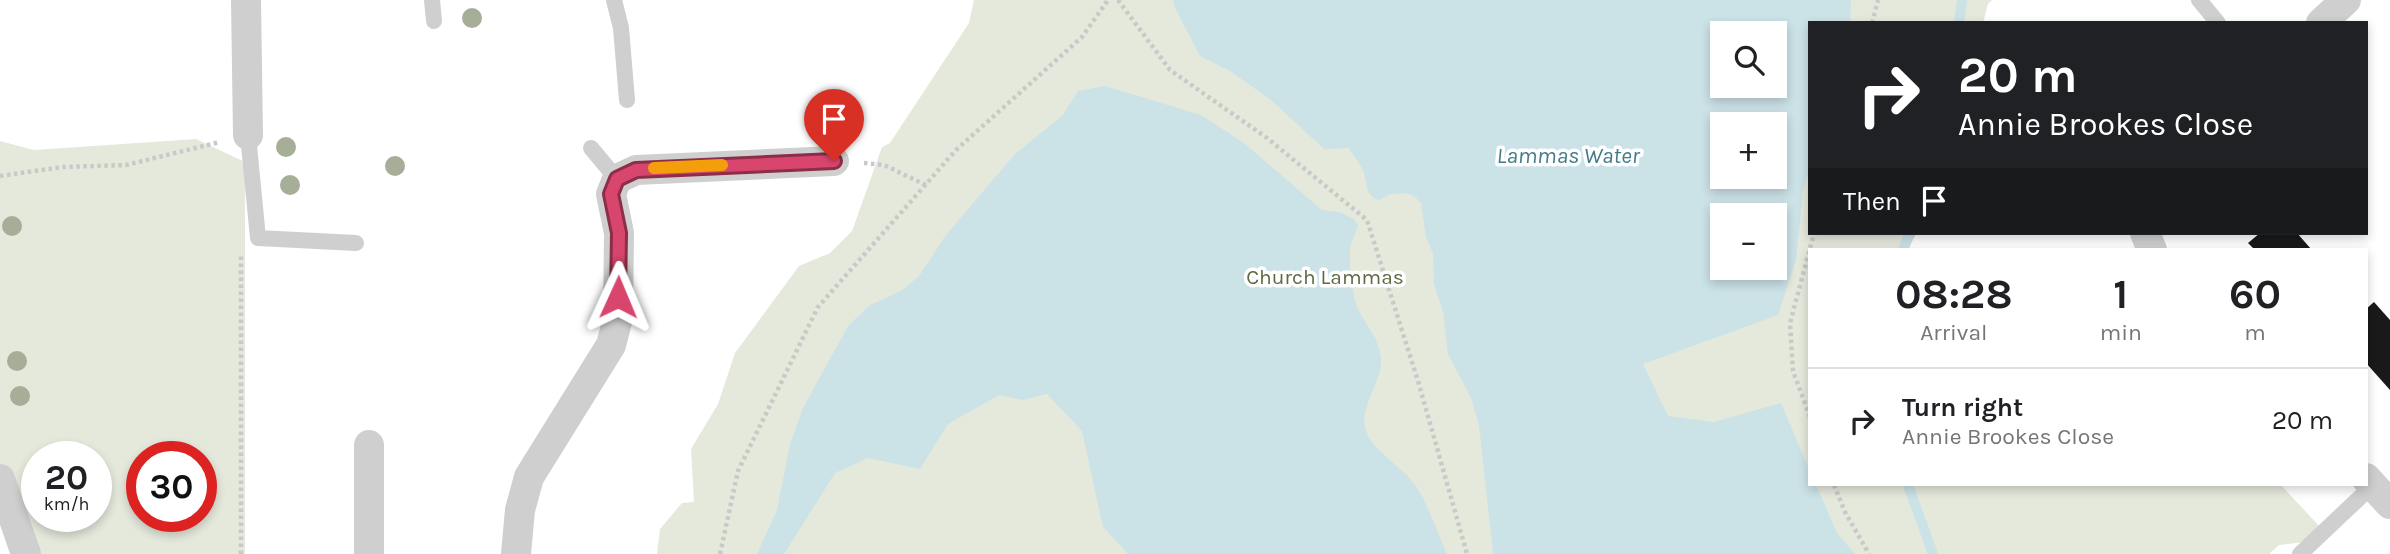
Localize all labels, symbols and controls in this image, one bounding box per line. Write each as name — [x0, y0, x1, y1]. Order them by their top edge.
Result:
map controls — [1710, 21, 1787, 280]
button: search — [1710, 21, 1787, 98]
text: 20 m — [1958, 47, 2078, 104]
icon: right — [1843, 49, 1934, 140]
pin — [804, 89, 864, 161]
icon: arrive — [815, 100, 853, 138]
text: Annie Brookes Close — [1958, 106, 2253, 143]
button: + — [1710, 112, 1787, 189]
water label: Lammas Water — [1496, 142, 1641, 169]
icon: arrive — [1915, 182, 1953, 220]
text: Then — [1843, 186, 1901, 217]
button: − — [1710, 203, 1787, 280]
position arrow — [581, 260, 655, 334]
park label: Church Lammas — [1246, 265, 1404, 289]
text: 08:28 — [1895, 269, 2013, 319]
text: 1 — [2113, 269, 2128, 319]
text: 60 — [2229, 269, 2281, 319]
text: Arrival — [1920, 319, 1988, 346]
text: min — [2100, 319, 2142, 346]
text: m — [2244, 319, 2266, 346]
text: Turn right — [1902, 392, 2023, 423]
icon: right — [1843, 402, 1881, 440]
text: 20 m — [2272, 405, 2333, 436]
text: Annie Brookes Close — [1902, 423, 2114, 450]
speed limit sign: 30 — [126, 441, 217, 532]
text: 20 — [45, 457, 88, 498]
text: km/h — [44, 493, 89, 515]

